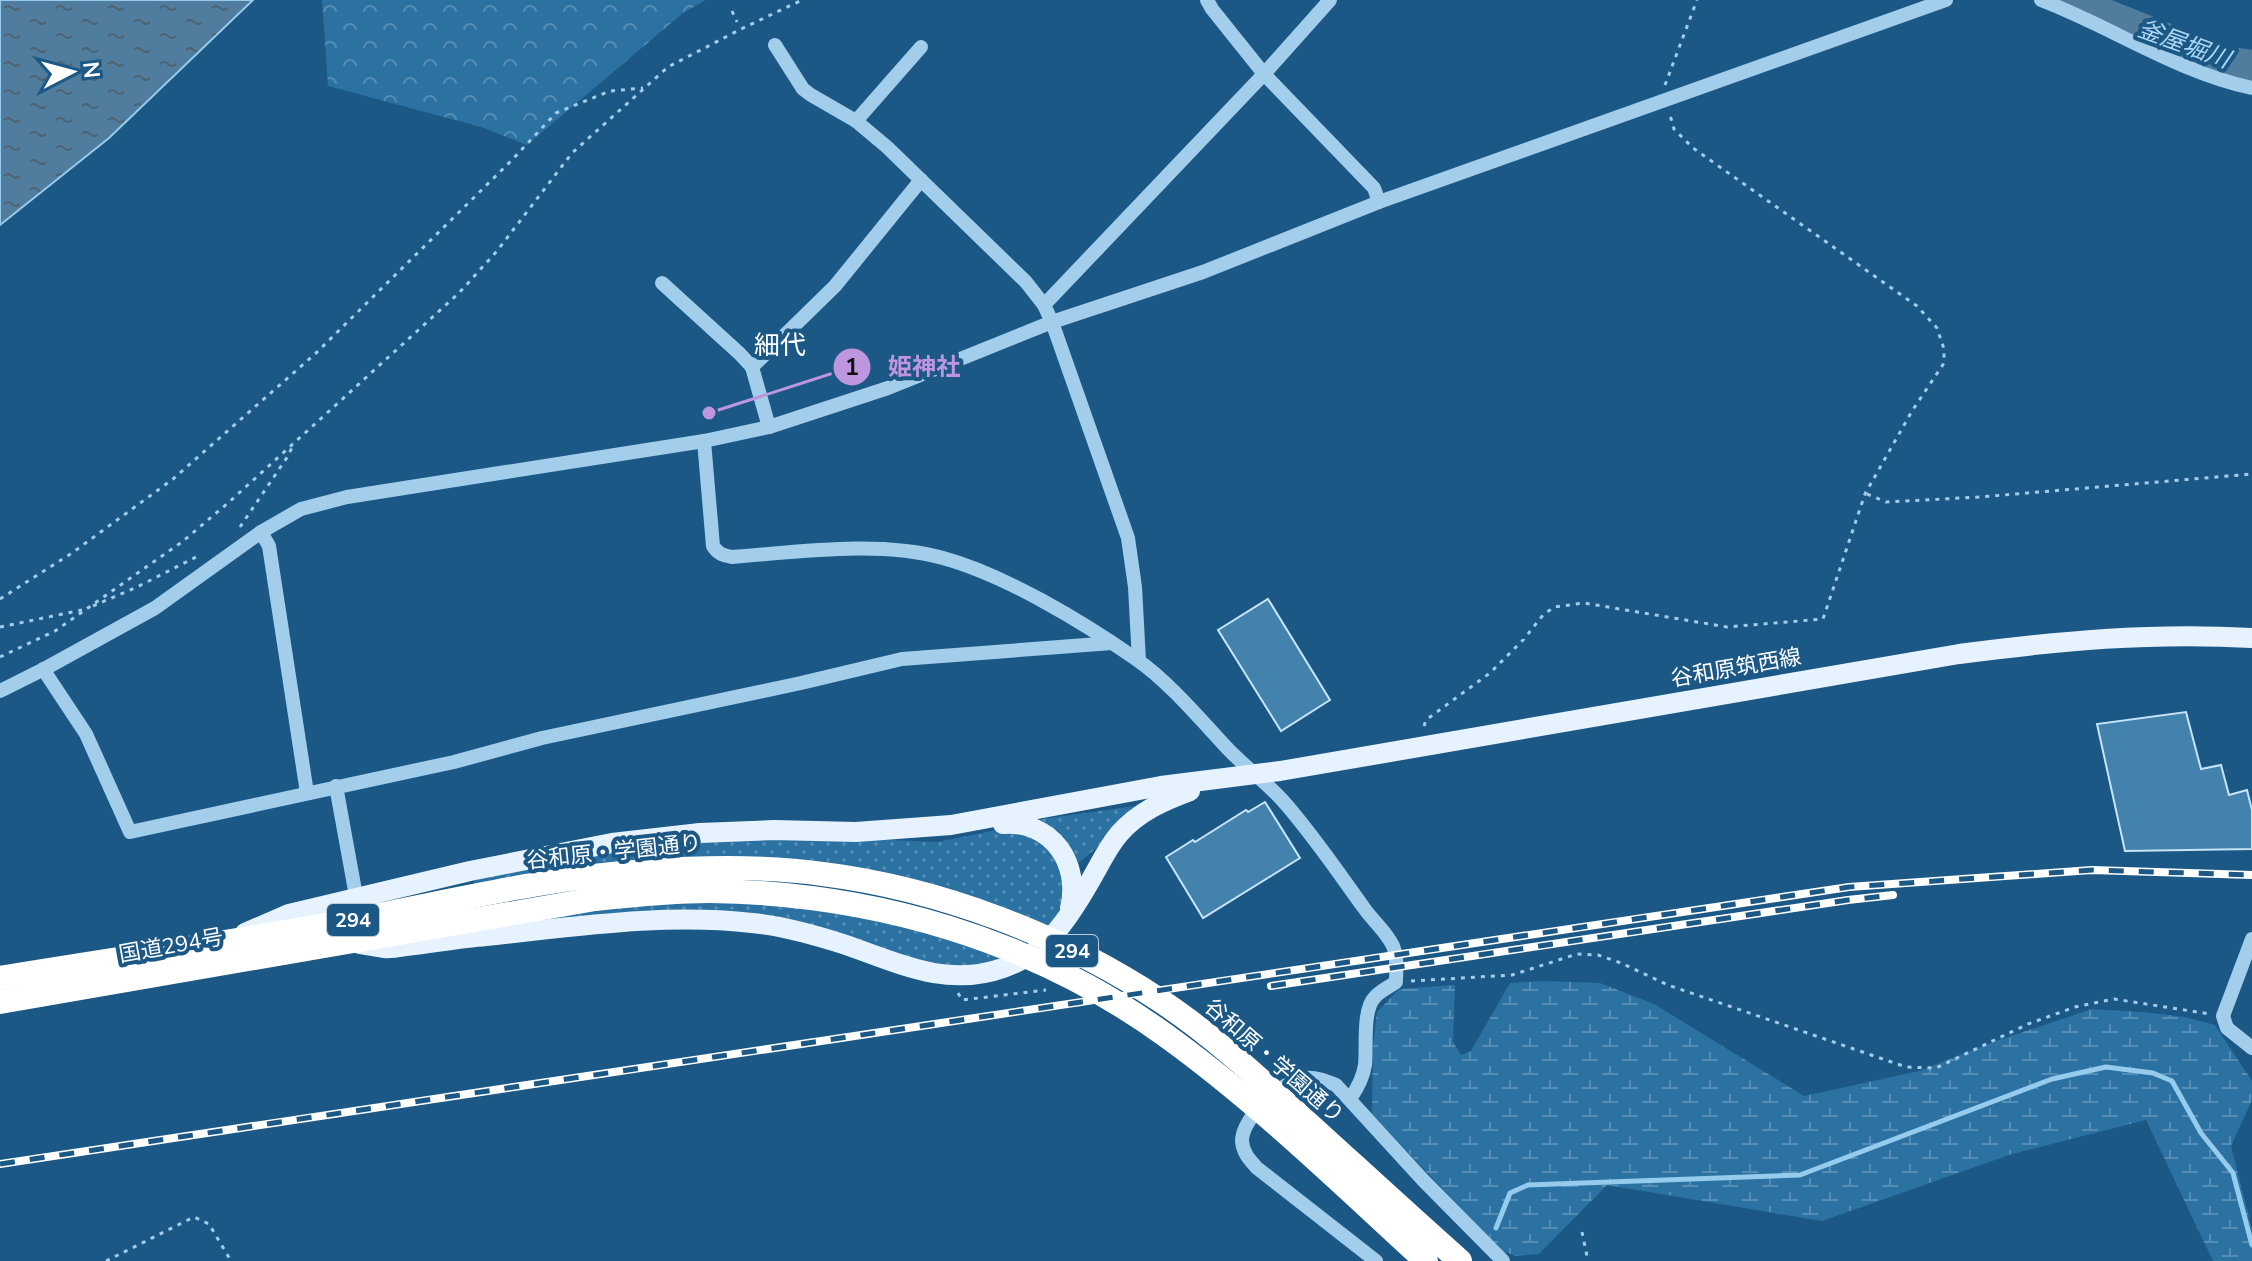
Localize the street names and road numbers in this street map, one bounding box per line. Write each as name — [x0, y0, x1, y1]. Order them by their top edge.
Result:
street label: 谷和原筑西線 — [1668, 642, 1804, 694]
street label: 谷和原・学園通り — [525, 828, 703, 876]
road number: 294 — [327, 904, 379, 936]
street label: 国道294号 — [116, 922, 226, 970]
road number: 294 — [1046, 935, 1098, 967]
street label: 谷和原・学園通り — [1198, 992, 1350, 1130]

